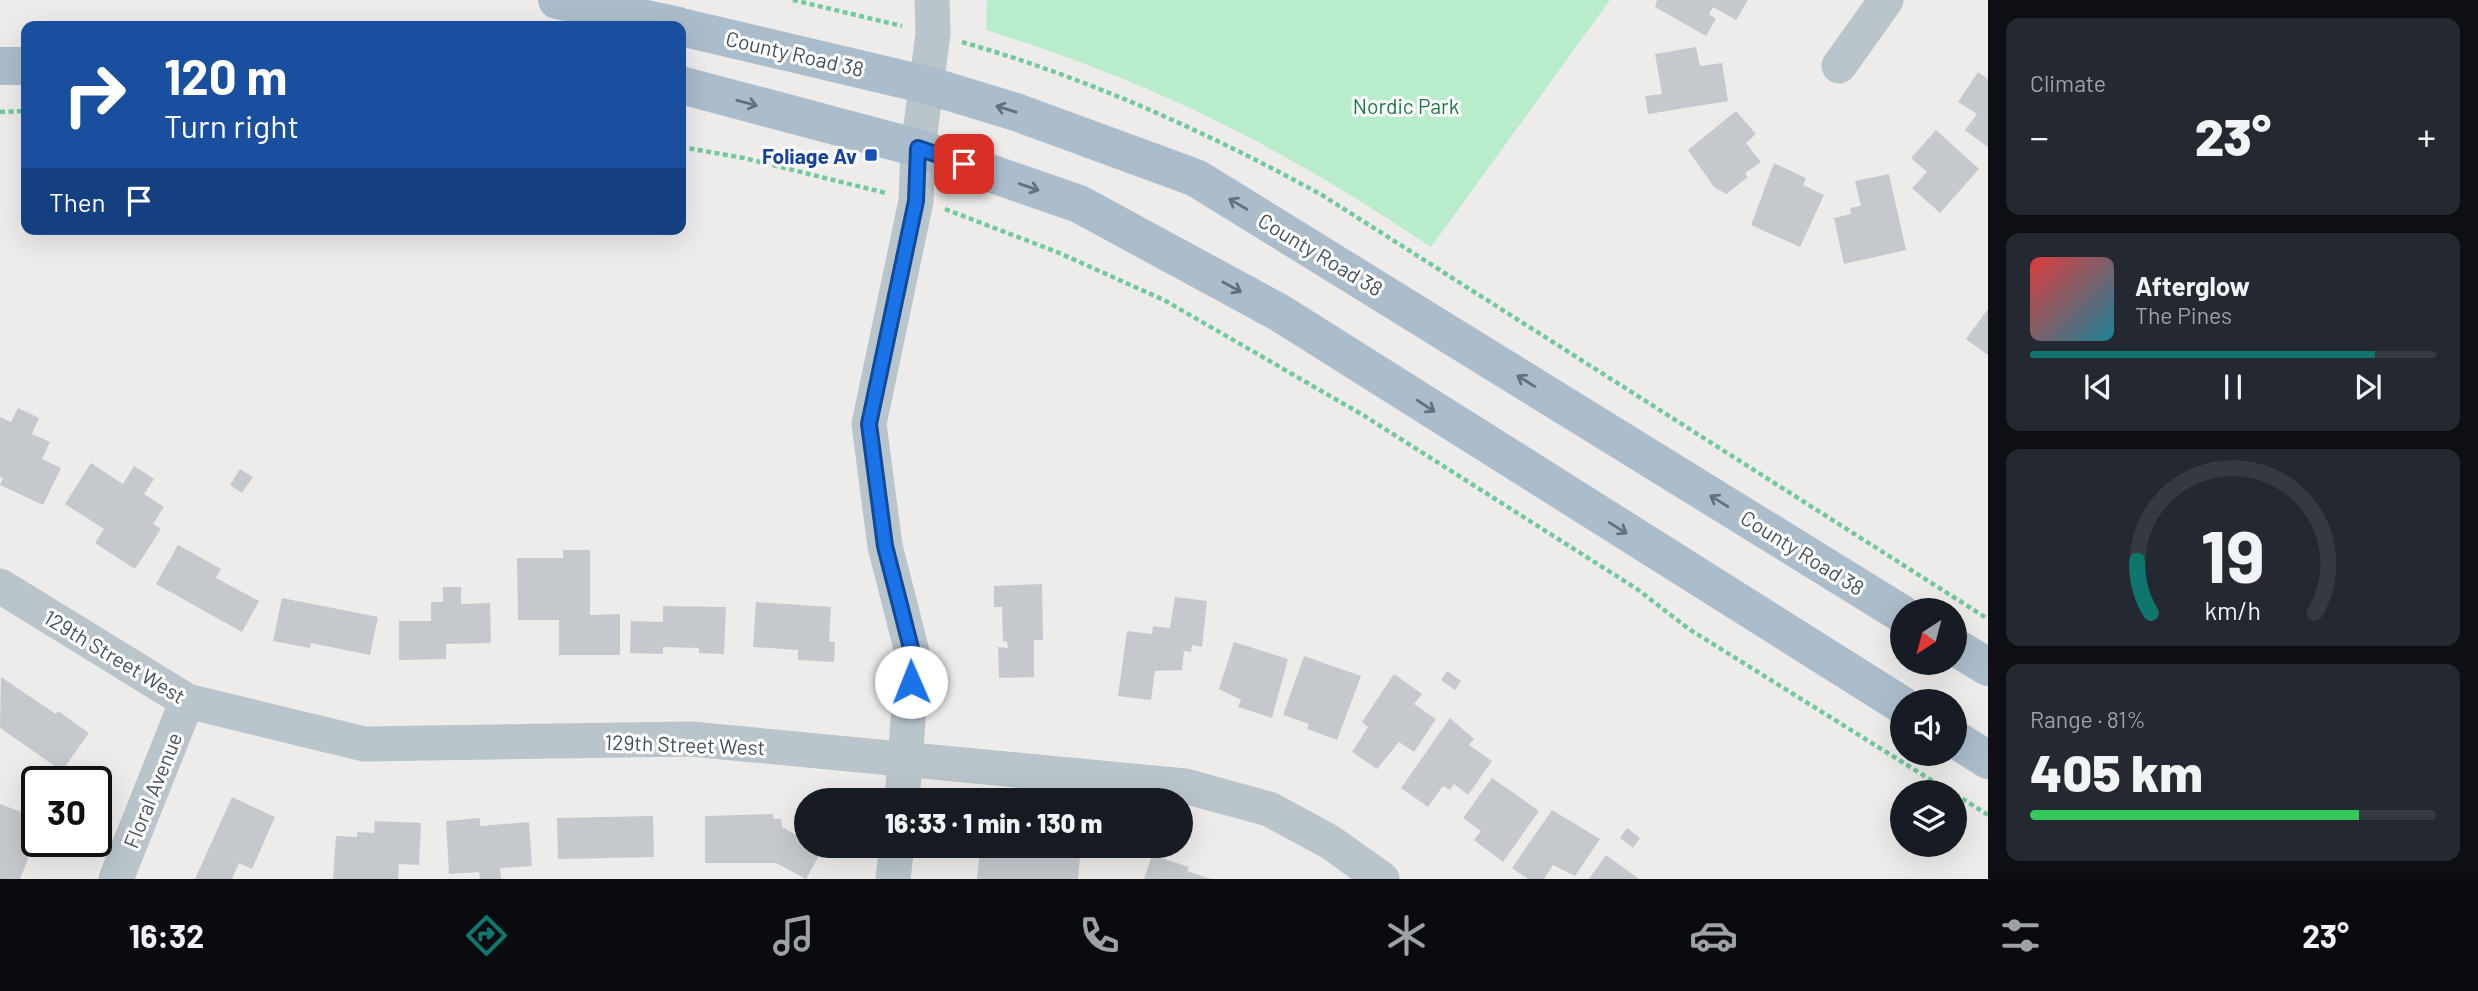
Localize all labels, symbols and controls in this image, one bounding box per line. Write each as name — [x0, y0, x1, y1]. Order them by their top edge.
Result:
street label: County Road 38 — [724, 25, 866, 81]
text: 120 m — [164, 46, 287, 105]
icon: right — [49, 49, 140, 140]
text: Climate — [2030, 69, 2106, 97]
park label: Nordic Park — [1353, 93, 1459, 118]
one-way arrow — [735, 97, 758, 110]
one-way arrow — [995, 101, 1017, 114]
text: 23° — [2195, 104, 2271, 166]
text: Turn right — [164, 106, 299, 144]
text: − — [2030, 113, 2049, 159]
text: + — [2417, 113, 2436, 159]
pin — [934, 134, 994, 194]
place label: Foliage Av — [762, 143, 857, 168]
icon: arrive — [945, 145, 983, 183]
marker: Foliage Av — [863, 147, 879, 163]
one-way arrow — [1017, 181, 1039, 194]
icon: arrive — [120, 182, 158, 220]
text: Then — [49, 186, 106, 217]
one-way arrow — [1229, 196, 1249, 210]
street label: County Road 38 — [1254, 207, 1388, 301]
text: Afterglow — [2135, 270, 2250, 301]
one-way arrow — [1221, 281, 1242, 294]
text: The Pines — [2135, 301, 2232, 329]
icon: previous — [2079, 368, 2117, 406]
icon: pause — [2214, 368, 2252, 406]
icon: next — [2349, 368, 2387, 406]
one-way arrow — [1517, 373, 1536, 388]
one-way arrow — [1416, 399, 1435, 414]
one-way arrow — [1710, 493, 1730, 507]
street label: County Road 38 — [1737, 504, 1869, 600]
text: 19 — [2201, 511, 2265, 599]
one-way arrow — [1608, 521, 1628, 535]
text: km/h — [2205, 595, 2261, 625]
north arrow — [1890, 598, 1967, 676]
map controls — [1890, 598, 1967, 857]
street label: 129th Street West — [40, 604, 190, 708]
position arrow — [874, 645, 948, 719]
button: sound — [1890, 689, 1967, 766]
text: Range · 81% — [2030, 705, 2146, 733]
street label: Floral Avenue — [118, 729, 186, 851]
street label: 129th Street West — [604, 729, 766, 759]
text: 405 km — [2030, 740, 2203, 802]
speed limit sign: 30 — [21, 766, 112, 857]
button: layers — [1890, 780, 1967, 857]
text: 16:33 · 1 min · 130 m — [885, 807, 1102, 838]
icon: directions — [462, 911, 511, 960]
icon: music — [769, 911, 818, 960]
icon: phone — [1075, 911, 1124, 960]
icon: climate — [1382, 911, 1431, 960]
icon: car — [1689, 911, 1738, 960]
icon: filters — [1996, 911, 2045, 960]
text: 16:32 — [129, 916, 204, 954]
text: 23° — [2302, 916, 2349, 954]

